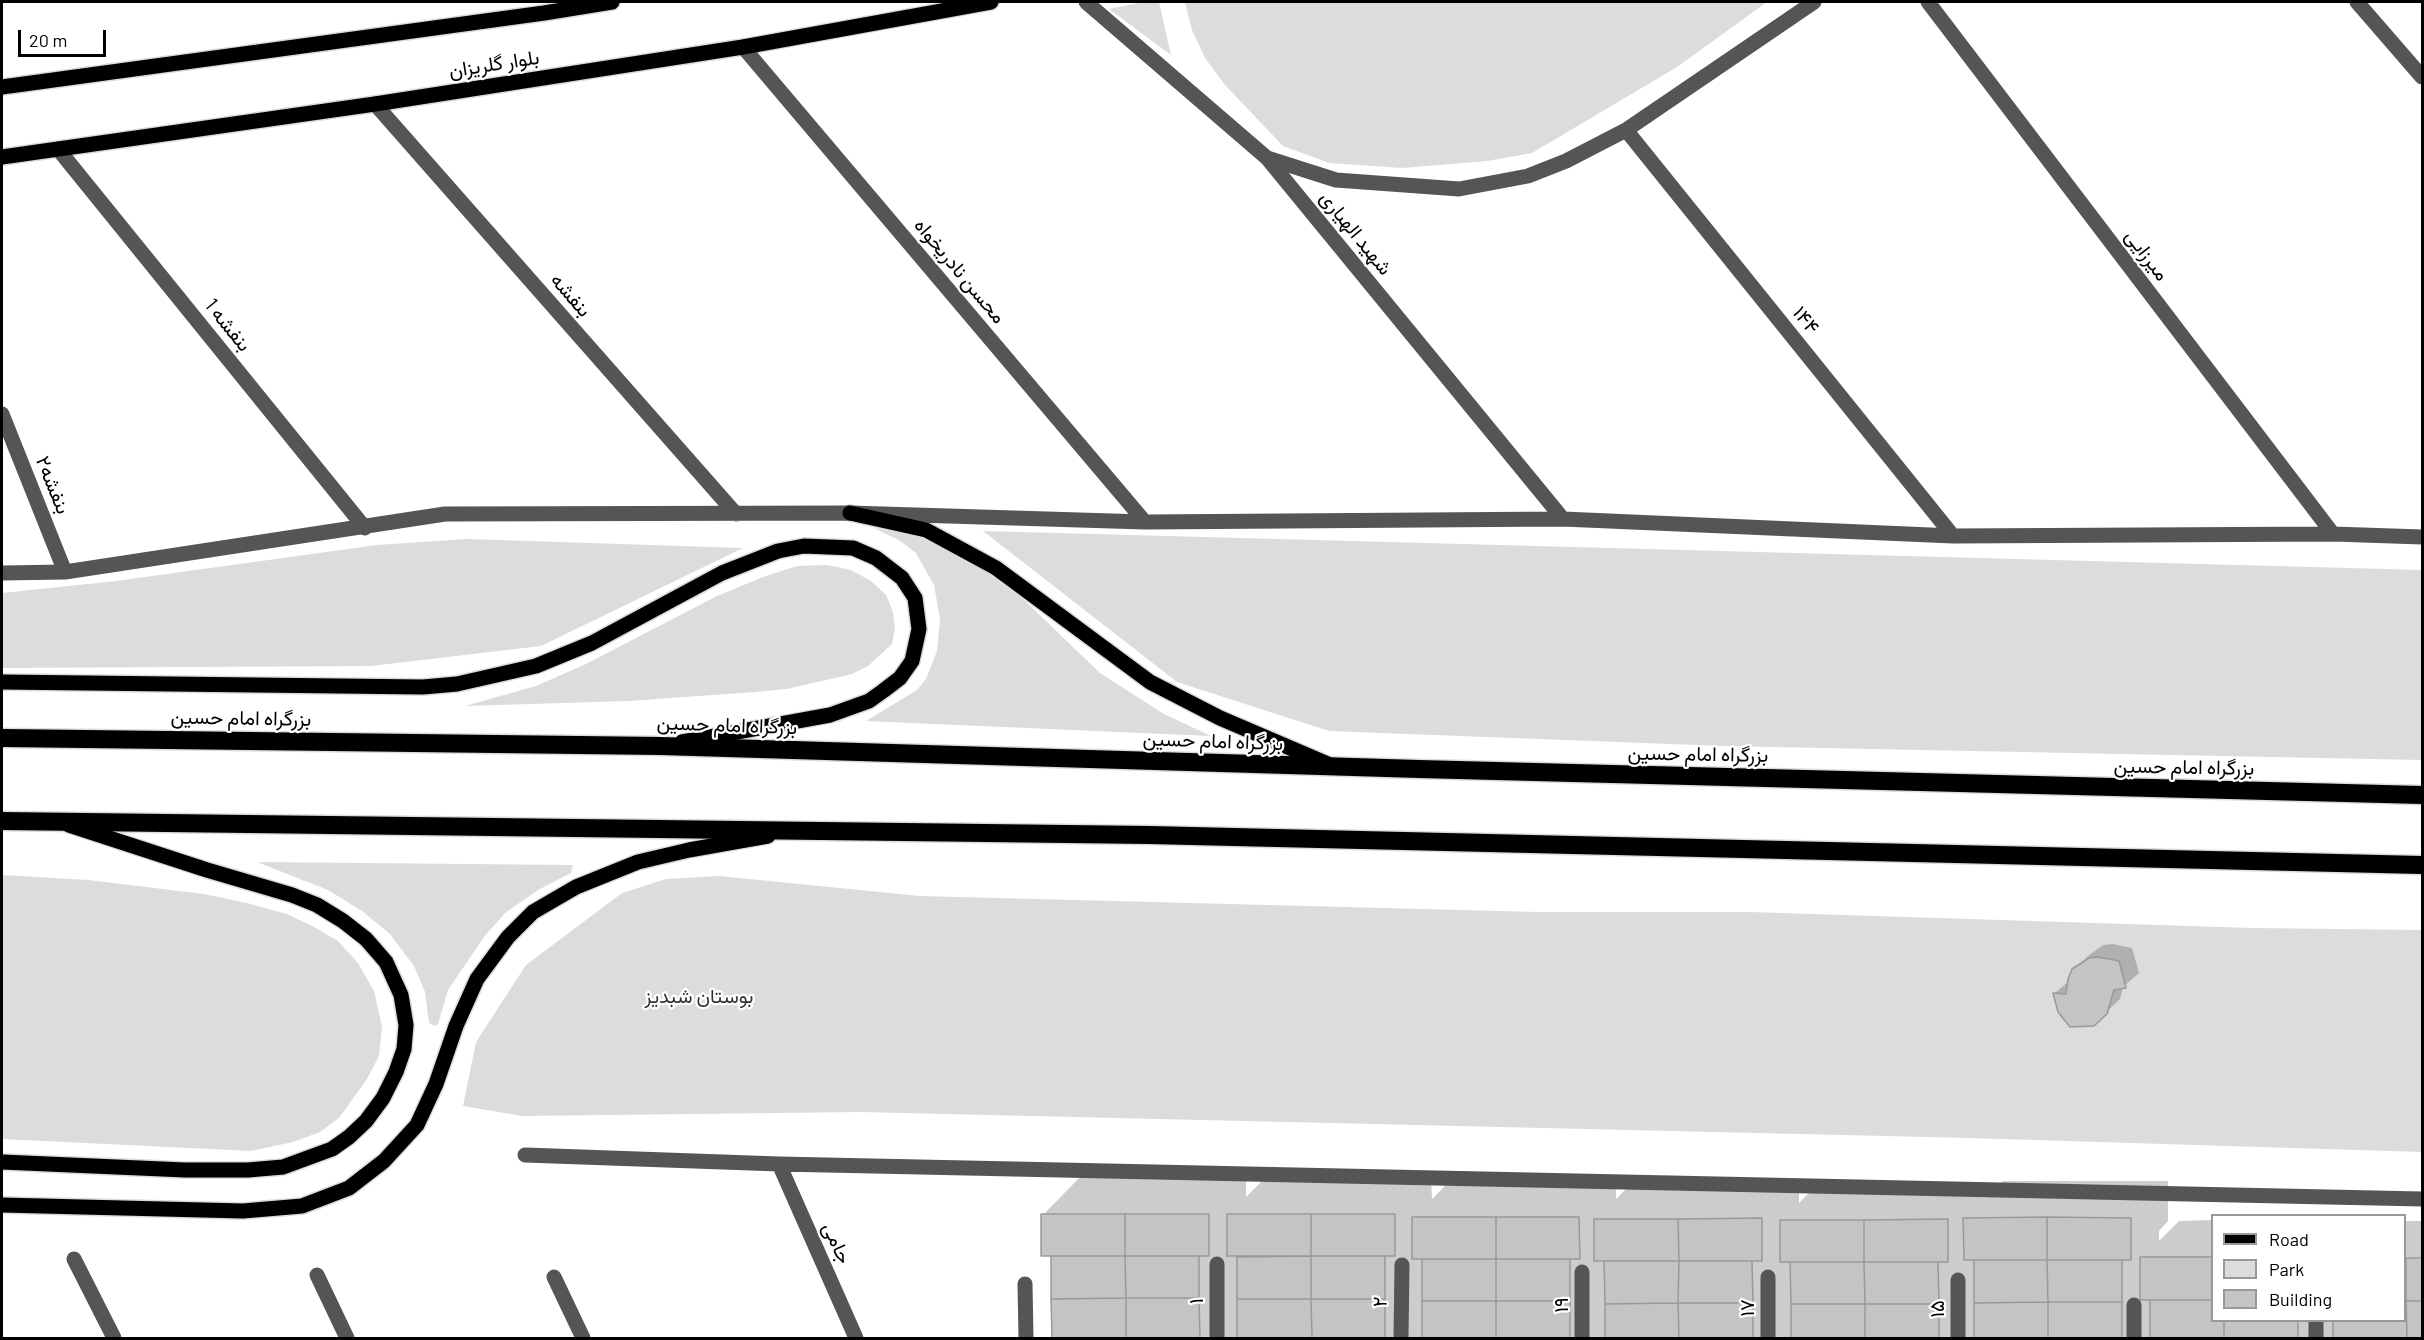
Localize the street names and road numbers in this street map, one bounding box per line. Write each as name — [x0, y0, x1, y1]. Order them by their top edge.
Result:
street label: بلوار گلریزان — [447, 45, 541, 83]
street label: شهید الهیاری — [1315, 186, 1397, 280]
street label: محسن نادریخواه — [909, 214, 1011, 328]
street label: میرزایی — [2120, 225, 2174, 285]
street label: بنفشه — [546, 268, 596, 322]
street label: بنفشه 1 — [200, 294, 256, 356]
street label: ۱۴۴ — [1788, 301, 1824, 339]
street label: بنفشه۲ — [31, 453, 75, 517]
street label: بزرگراه امام حسین — [171, 705, 311, 731]
street label: بزرگراه امام حسین — [656, 711, 798, 739]
street label: بزرگراه امام حسین — [1142, 727, 1284, 755]
street label: بزرگراه امام حسین — [1628, 741, 1768, 767]
street label: بزرگراه امام حسین — [2114, 754, 2254, 780]
street label: جامی — [817, 1219, 857, 1267]
street label: ۲ — [1368, 1297, 1392, 1307]
street label: ۱۹ — [1549, 1297, 1573, 1313]
street label: ۱ — [1184, 1298, 1208, 1304]
street label: ۱۷ — [1735, 1299, 1759, 1317]
street label: ۱۵ — [1925, 1300, 1949, 1318]

